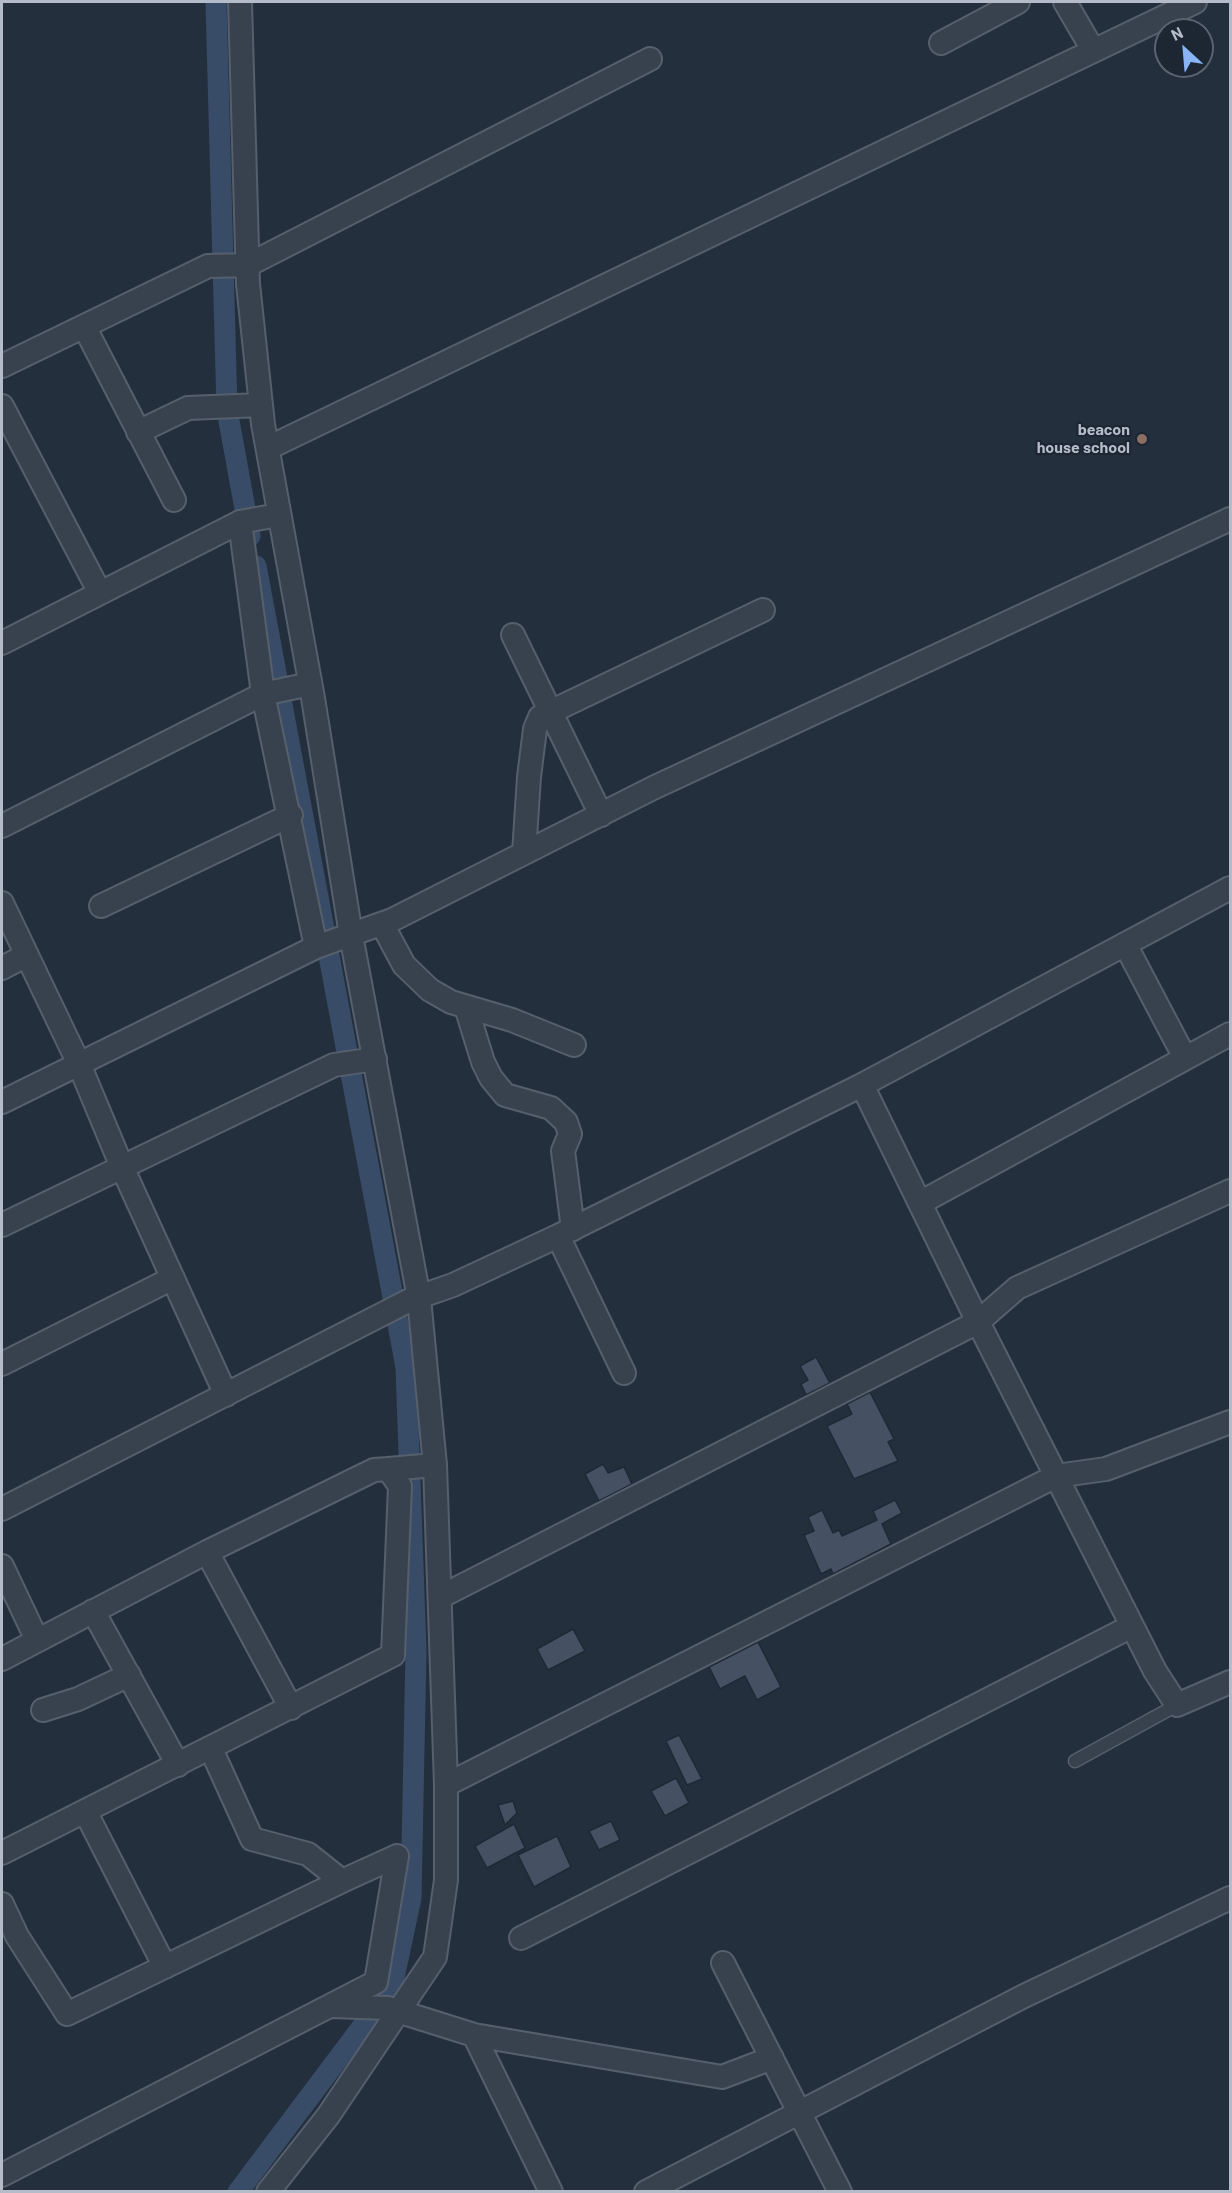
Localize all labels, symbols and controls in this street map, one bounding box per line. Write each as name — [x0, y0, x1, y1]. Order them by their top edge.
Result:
north arrow — [1154, 18, 1214, 78]
text: N — [1168, 22, 1186, 44]
place label: beacon house school — [1037, 420, 1130, 458]
marker: beacon house school — [1135, 432, 1149, 446]

